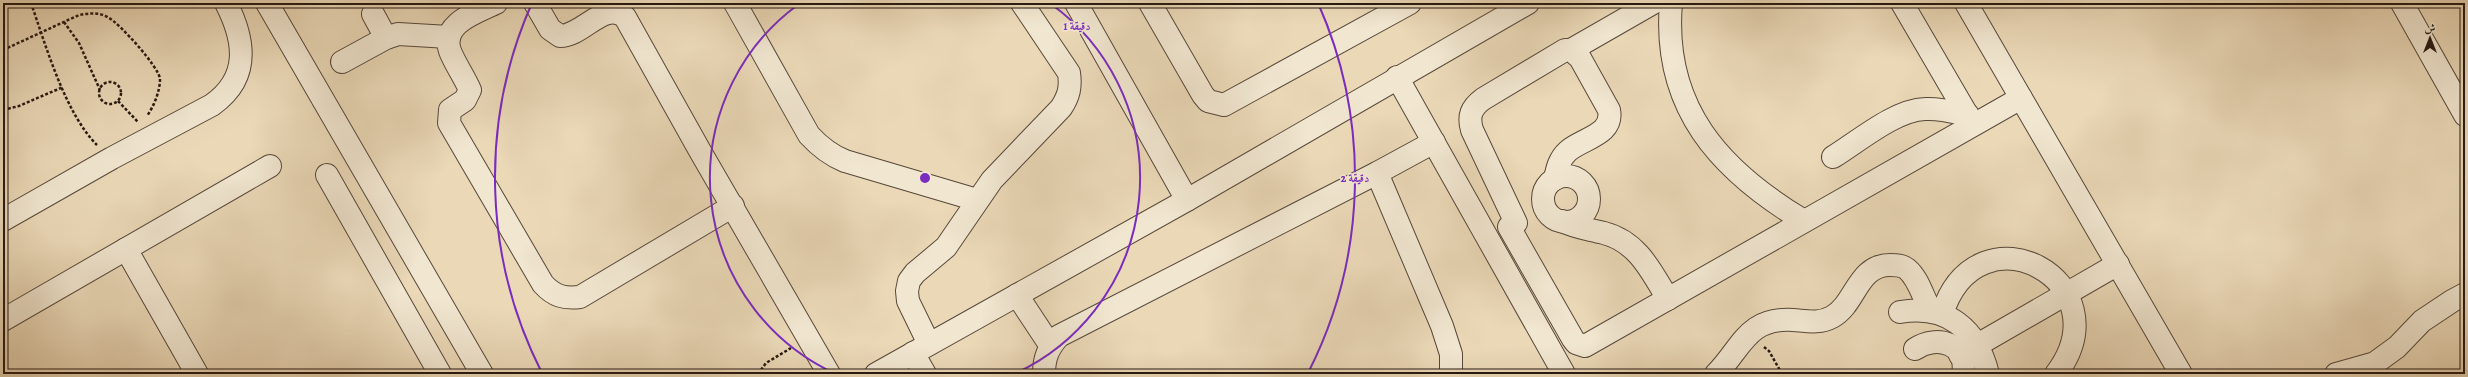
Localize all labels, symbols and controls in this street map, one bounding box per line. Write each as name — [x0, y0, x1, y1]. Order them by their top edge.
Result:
text: 1 دقيقة — [1063, 18, 1091, 34]
north arrow — [2410, 18, 2450, 58]
text: ش — [2425, 21, 2436, 36]
text: 2 دقيقة — [1341, 170, 1369, 186]
centre of rings — [918, 171, 932, 185]

